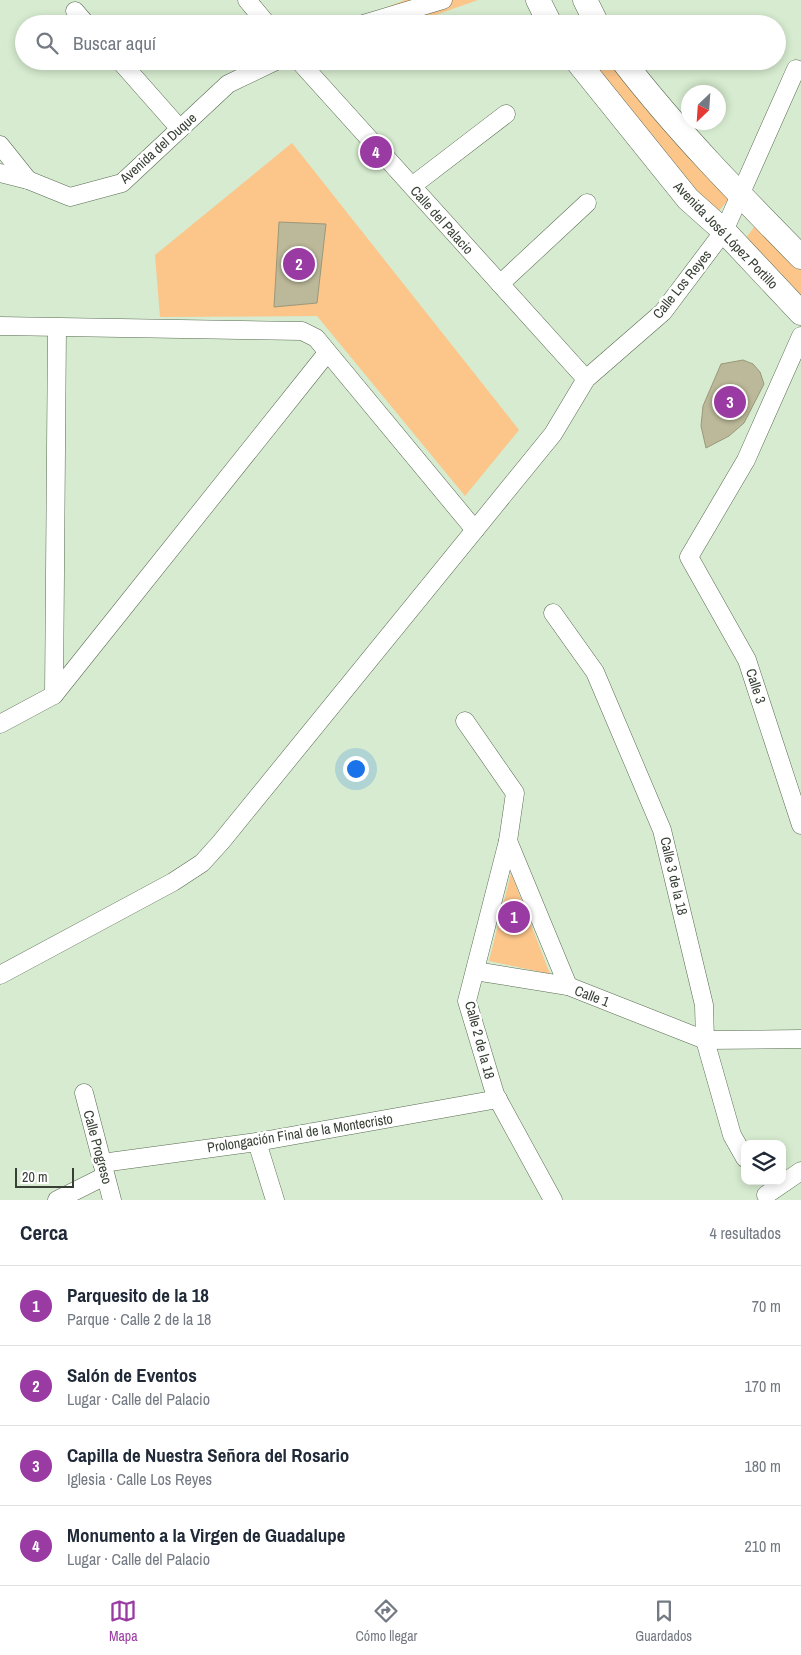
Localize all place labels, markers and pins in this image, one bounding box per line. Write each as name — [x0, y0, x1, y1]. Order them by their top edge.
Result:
pin: 4 — [360, 133, 392, 171]
pin: 2 — [283, 245, 315, 283]
pin: 3 — [714, 383, 746, 421]
pin: 1 — [498, 898, 530, 936]

